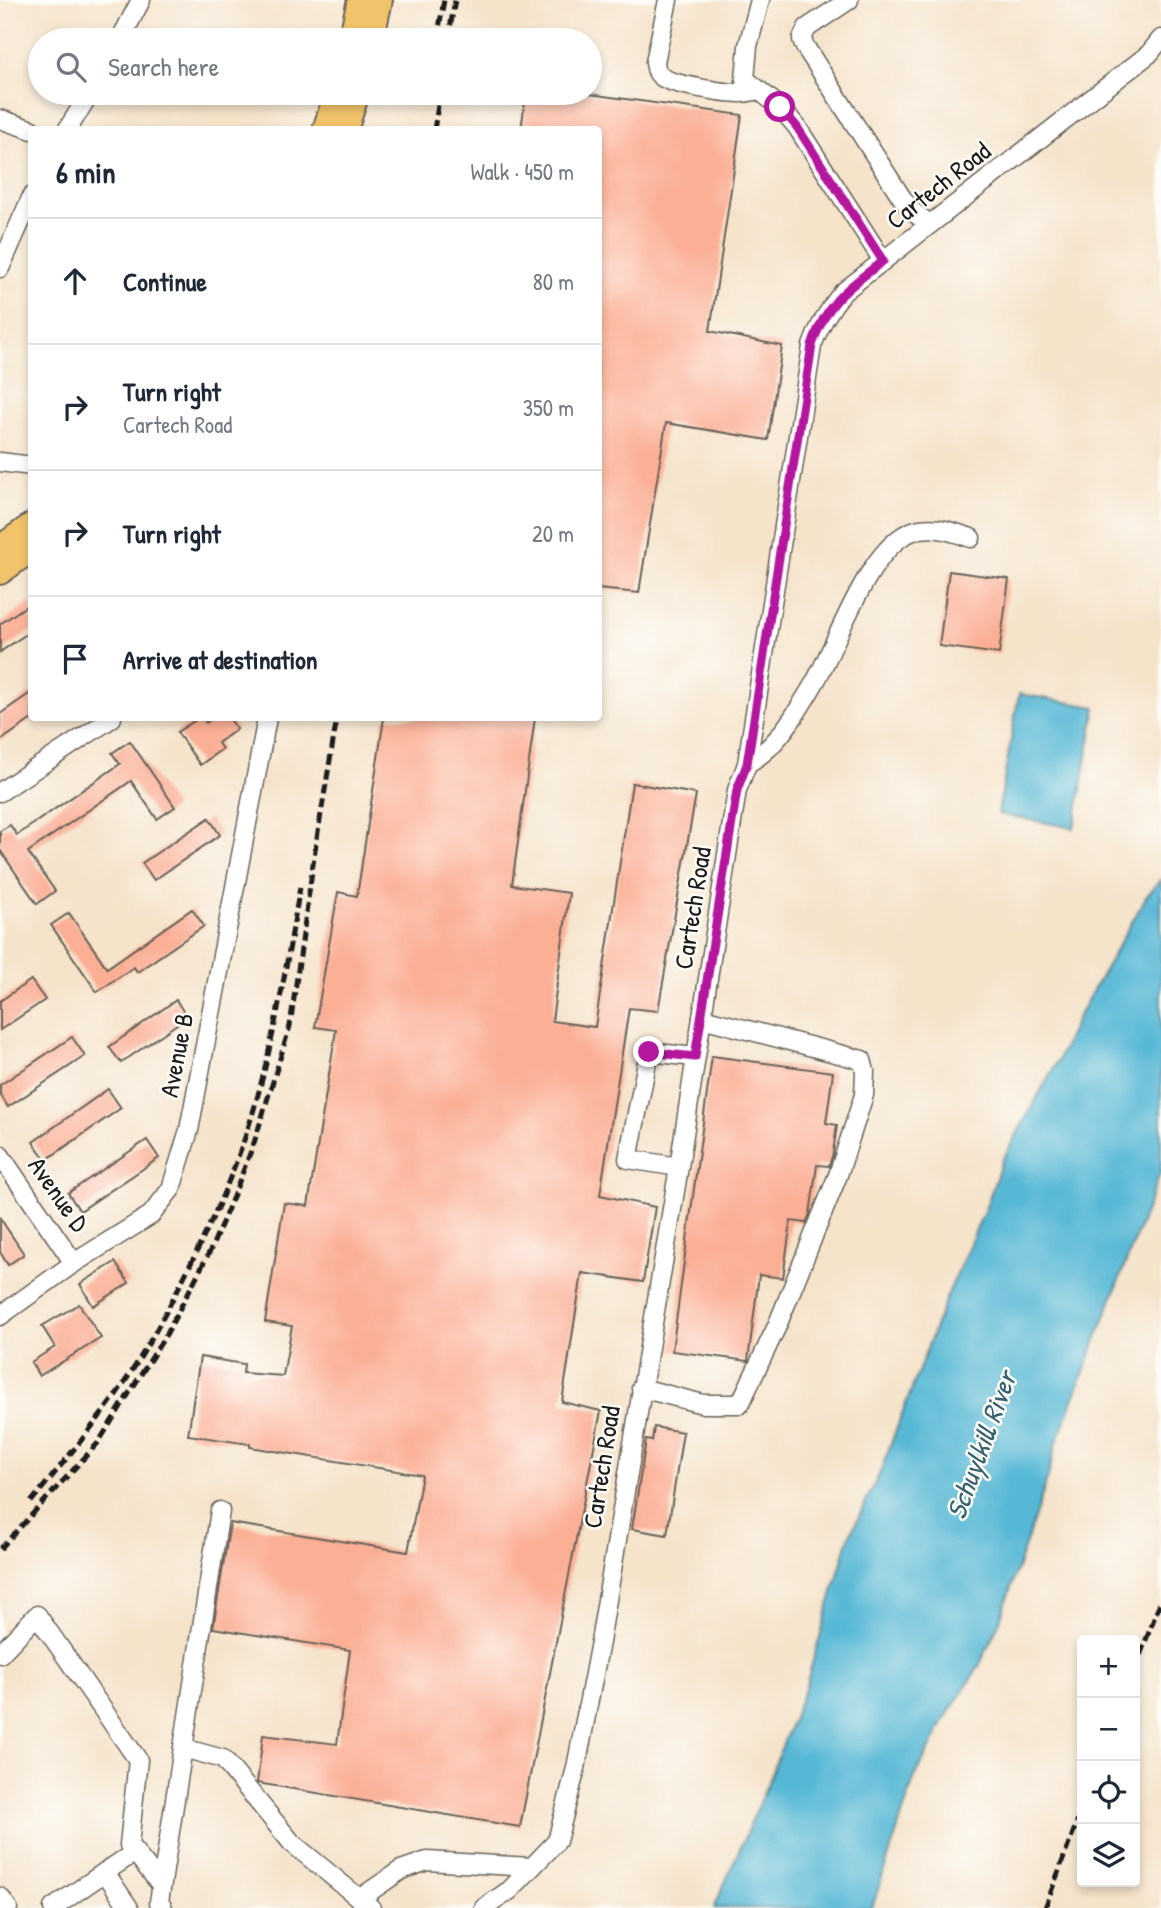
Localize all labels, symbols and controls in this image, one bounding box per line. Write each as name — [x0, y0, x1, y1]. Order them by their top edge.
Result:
search box — [28, 28, 602, 105]
icon: search — [52, 48, 90, 86]
text: Search here — [108, 49, 219, 84]
route start — [764, 91, 795, 122]
street label: Cartech Road — [879, 133, 997, 237]
text: 6 min — [56, 152, 116, 192]
text: Walk · 450 m — [470, 156, 574, 187]
icon: ahead — [56, 262, 94, 300]
text: Continue — [123, 264, 207, 299]
text: 80 m — [533, 266, 574, 297]
text: Turn right — [123, 374, 221, 409]
icon: right — [56, 388, 94, 426]
text: 350 m — [523, 392, 574, 423]
text: Cartech Road — [123, 409, 232, 440]
icon: right — [56, 514, 94, 552]
text: Turn right — [123, 516, 221, 551]
text: 20 m — [532, 518, 574, 549]
icon: arrive — [56, 640, 94, 678]
text: Arrive at destination — [123, 642, 318, 677]
street label: Cartech Road — [665, 844, 719, 972]
street label: Avenue B — [151, 1010, 201, 1100]
route end — [633, 1036, 664, 1067]
street label: Avenue D — [20, 1149, 98, 1239]
water label: Schuylkill River — [937, 1363, 1026, 1524]
street label: Cartech Road — [574, 1403, 628, 1531]
map controls — [1077, 1635, 1140, 1887]
button: + — [1077, 1635, 1140, 1698]
button: − — [1077, 1698, 1140, 1761]
button: locate — [1077, 1761, 1140, 1824]
button: layers — [1077, 1824, 1140, 1887]

